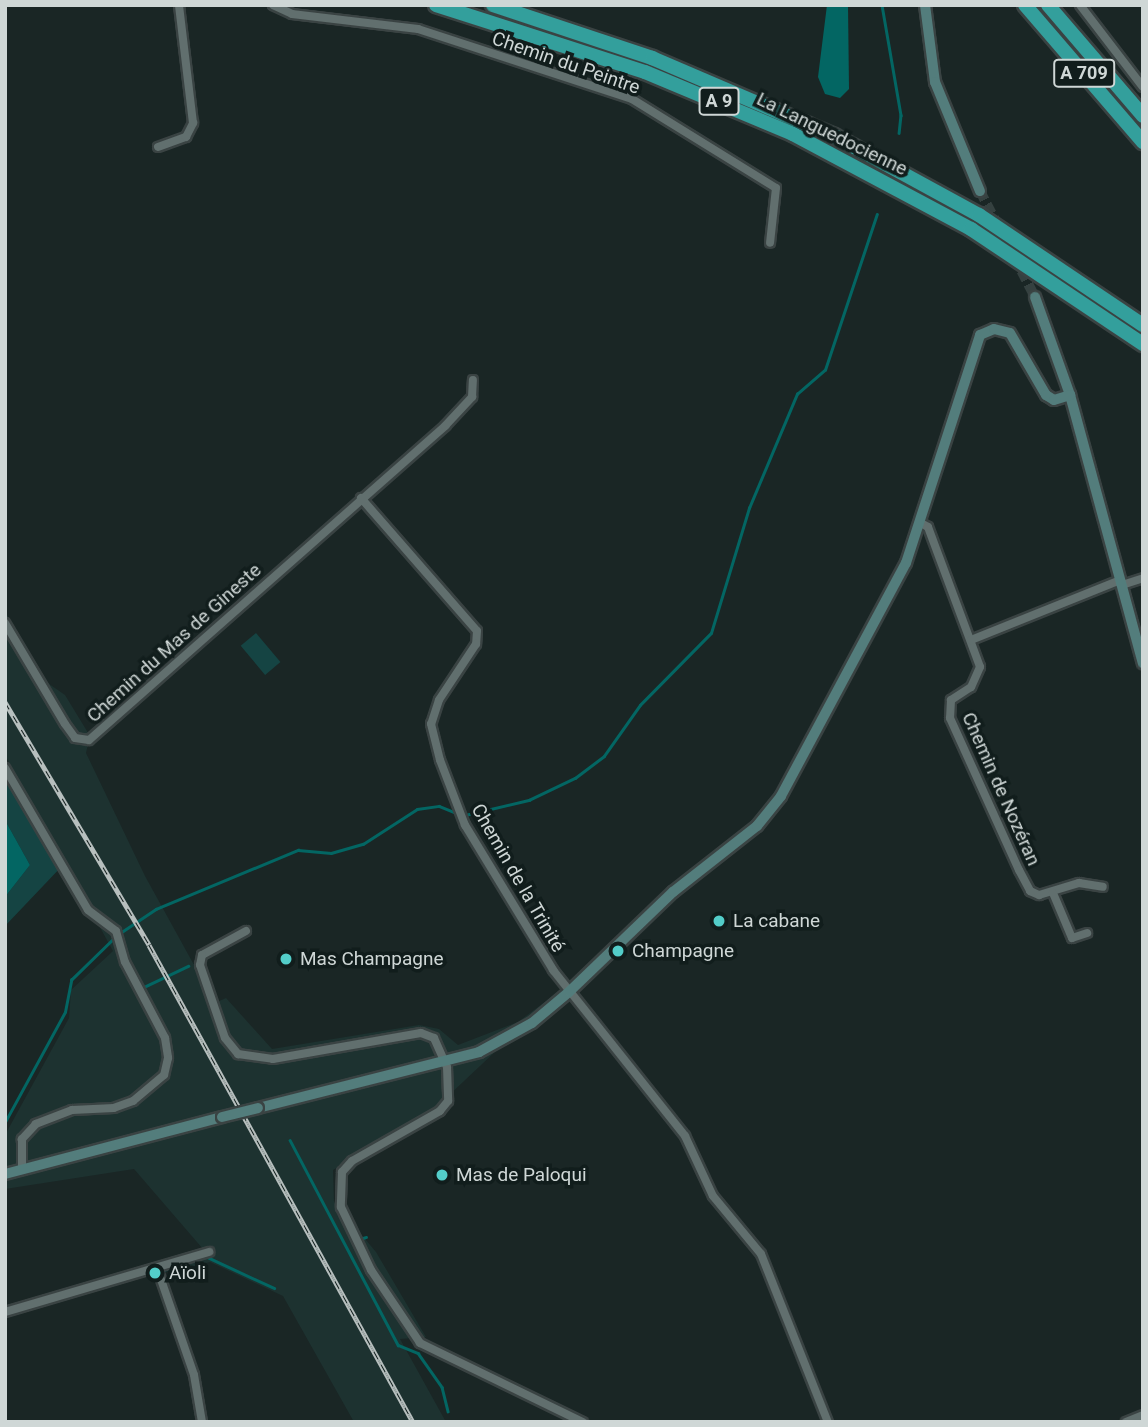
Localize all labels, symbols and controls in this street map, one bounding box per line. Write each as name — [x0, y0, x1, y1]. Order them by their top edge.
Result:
street label: Chemin du Peintre — [489, 27, 643, 99]
road number: A 709 — [1052, 58, 1116, 88]
road number: A 9 — [698, 86, 740, 116]
street label: La Languedocienne — [753, 88, 911, 180]
street label: Chemin du Mas de Gineste — [82, 559, 266, 727]
street label: Chemin de Nozéran — [957, 709, 1045, 869]
street label: Chemin de la Trinité — [466, 800, 570, 956]
place label: La cabane — [733, 910, 820, 932]
marker: La cabane — [711, 913, 727, 929]
place label: Champagne — [632, 940, 734, 962]
marker: Champagne — [610, 943, 626, 959]
place label: Mas Champagne — [300, 948, 444, 970]
marker: Mas Champagne — [278, 951, 294, 967]
place label: Mas de Paloqui — [456, 1164, 587, 1186]
marker: Mas de Paloqui — [434, 1167, 450, 1183]
place label: Aïoli — [169, 1262, 206, 1284]
marker: Aïoli — [147, 1265, 163, 1281]

